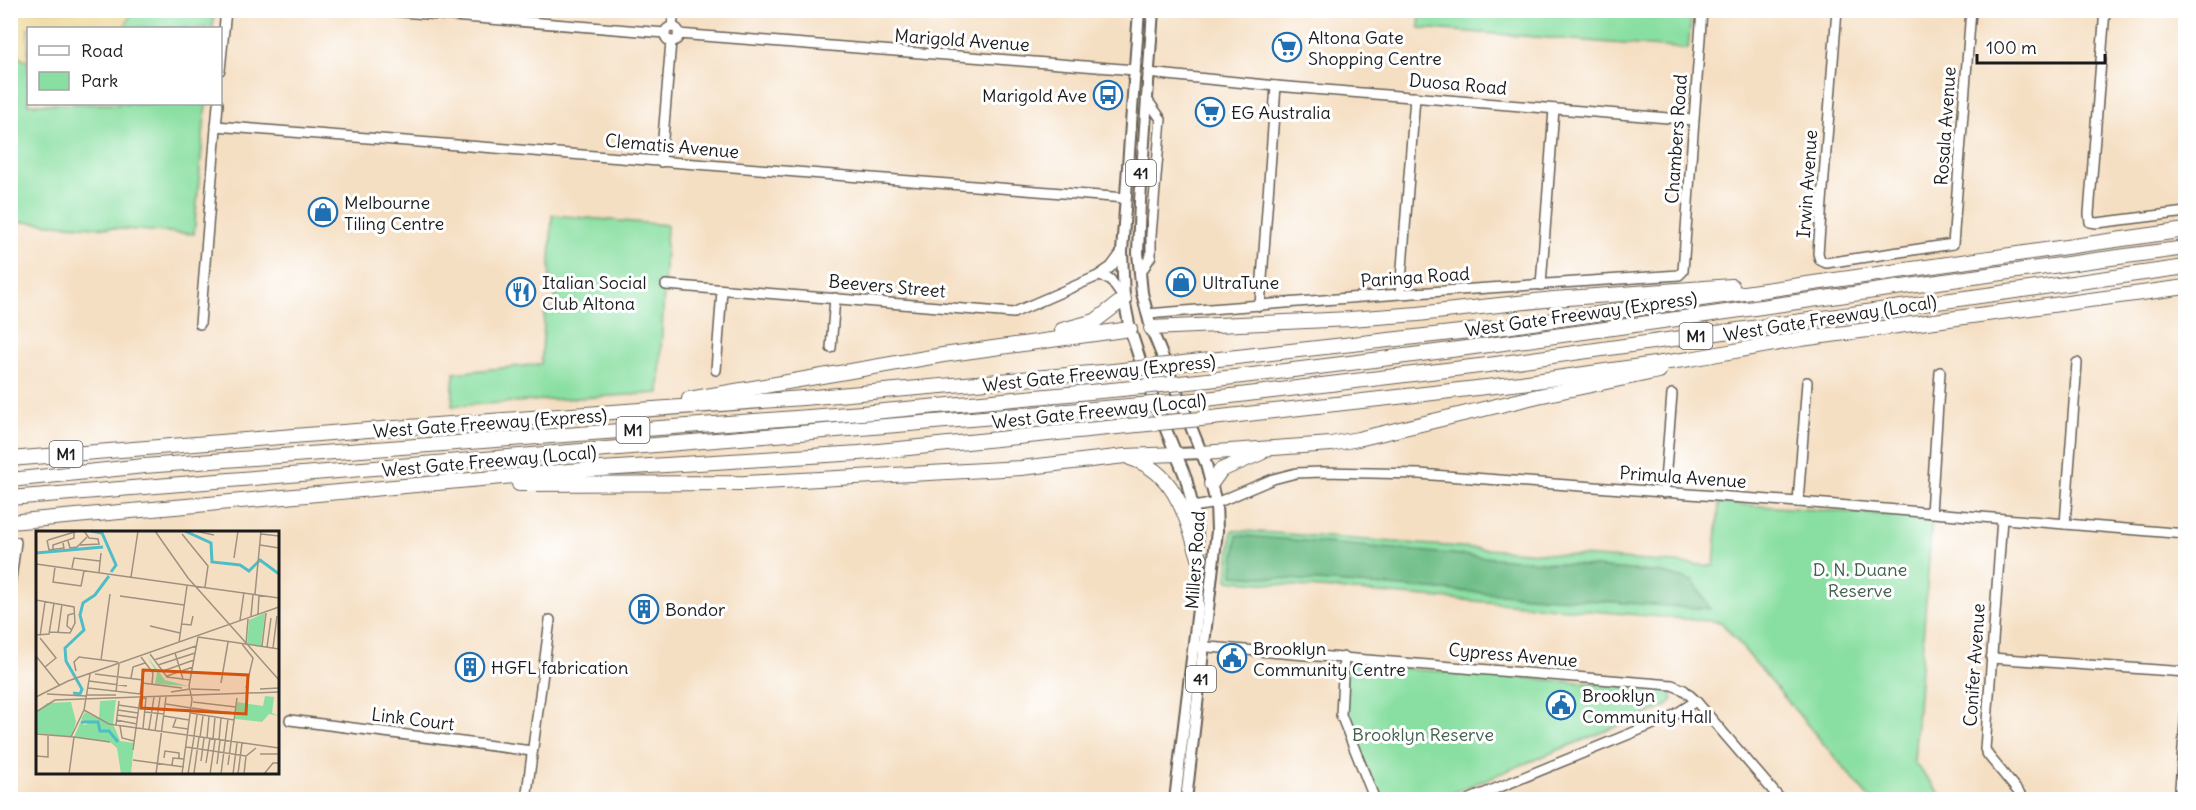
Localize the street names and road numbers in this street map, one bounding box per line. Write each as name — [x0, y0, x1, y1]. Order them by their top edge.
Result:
street label: Marigold Avenue — [894, 24, 1030, 56]
street label: Rosala Avenue — [1929, 66, 1961, 186]
street label: Duosa Road — [1408, 68, 1508, 100]
street label: Chambers Road — [1660, 73, 1692, 205]
street label: Clematis Avenue — [604, 129, 740, 163]
street label: Irwin Avenue — [1792, 129, 1822, 239]
road number: 41 — [1126, 160, 1156, 186]
street label: Paringa Road — [1360, 262, 1471, 292]
street label: Beevers Street — [827, 269, 947, 303]
street label: West Gate Freeway (Express) — [1463, 286, 1699, 342]
street label: West Gate Freeway (Local) — [1722, 290, 1938, 346]
road number: M1 — [1680, 323, 1712, 349]
street label: West Gate Freeway (Express) — [981, 349, 1217, 397]
street label: West Gate Freeway (Local) — [991, 388, 1207, 434]
street label: West Gate Freeway (Express) — [372, 403, 608, 443]
road number: M1 — [616, 417, 650, 443]
street label: West Gate Freeway (Local) — [381, 440, 597, 482]
road number: M1 — [50, 441, 82, 467]
street label: Primula Avenue — [1619, 461, 1747, 493]
street label: Millers Road — [1180, 510, 1210, 610]
street label: Conifer Avenue — [1958, 603, 1990, 727]
street label: Cypress Avenue — [1447, 638, 1579, 672]
road number: 41 — [1186, 666, 1216, 692]
street label: Link Court — [370, 703, 456, 735]

